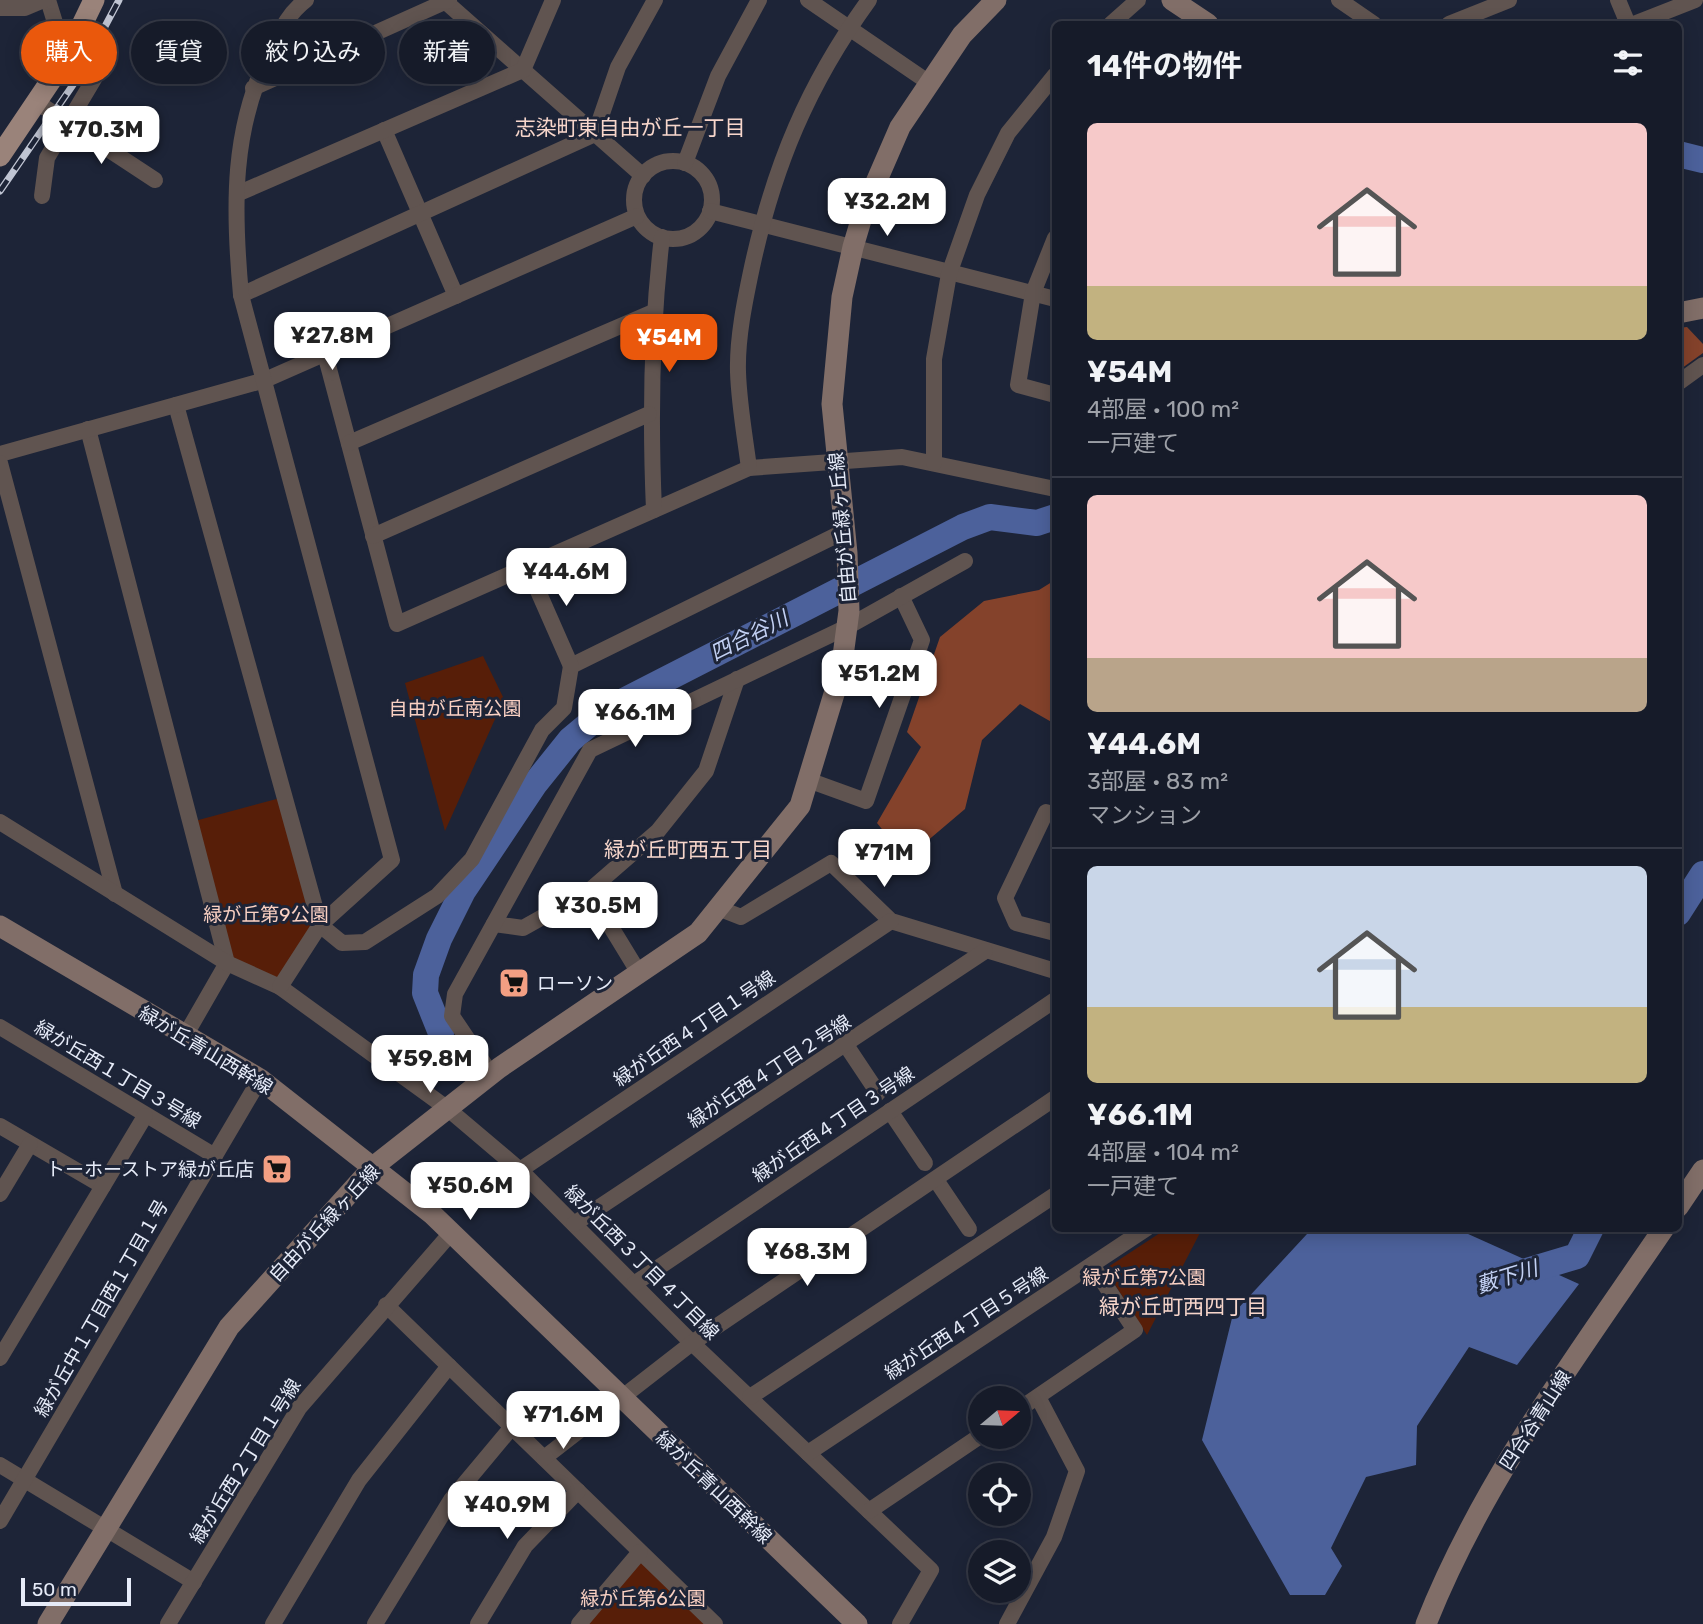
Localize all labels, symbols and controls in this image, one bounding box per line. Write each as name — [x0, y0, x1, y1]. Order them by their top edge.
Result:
chip: 購入 — [21, 21, 117, 84]
chip: 賃貸 — [131, 21, 227, 84]
chip: 絞り込み — [241, 21, 385, 84]
chip: 新着 — [399, 21, 495, 84]
icon: filters — [1609, 44, 1647, 82]
text: 14件の物件 — [1087, 48, 1242, 84]
pin: ¥70.3M — [44, 106, 158, 166]
text: ¥70.3M — [58, 115, 144, 143]
district label: 志染町東自由が丘一丁目 — [515, 115, 746, 140]
icon: home — [1304, 169, 1430, 295]
pin: ¥32.2M — [830, 178, 944, 238]
text: ¥32.2M — [844, 187, 930, 215]
pin: ¥27.8M — [275, 312, 389, 372]
pin: ¥54M — [628, 314, 710, 374]
text: ¥27.8M — [290, 321, 374, 349]
text: ¥54M — [636, 323, 702, 351]
text: ¥54M — [1087, 354, 1172, 390]
text: 4部屋 · 100 m² — [1087, 395, 1239, 423]
text: 一戸建て — [1087, 429, 1179, 457]
street label: 自由が丘緑ヶ丘線 — [824, 451, 861, 605]
icon: home — [1304, 541, 1430, 667]
pin: ¥44.6M — [509, 548, 623, 608]
text: ¥44.6M — [522, 557, 610, 585]
water label: 四合谷川 — [706, 604, 794, 666]
pin: ¥51.2M — [822, 650, 936, 710]
text: ¥51.2M — [838, 659, 920, 687]
pin: ¥66.1M — [578, 690, 692, 749]
park label: 自由が丘南公園 — [388, 697, 522, 720]
text: ¥66.1M — [594, 698, 676, 726]
text: ¥44.6M — [1087, 726, 1201, 762]
text: 3部屋 · 83 m² — [1087, 767, 1228, 795]
text: マンション — [1087, 801, 1202, 829]
pin: ¥71M — [843, 830, 925, 889]
district label: 緑が丘町西五丁目 — [604, 837, 772, 862]
text: ¥71M — [854, 838, 914, 866]
pin: ¥30.5M — [541, 883, 655, 942]
text: ¥30.5M — [555, 891, 641, 919]
park label: 緑が丘第9公園 — [203, 903, 329, 926]
icon: home — [1304, 912, 1430, 1038]
supermarket icon: ローソン — [497, 966, 531, 1000]
street label: 緑が丘西４丁目１号線 — [609, 966, 779, 1091]
place label: ローソン — [537, 972, 613, 995]
street label: 緑が丘青山西幹線 — [135, 1001, 277, 1099]
street label: 緑が丘西４丁目２号線 — [683, 1010, 855, 1133]
street label: 緑が丘西１丁目３号線 — [30, 1016, 205, 1133]
pin: ¥59.8M — [373, 1036, 487, 1095]
text: ¥59.8M — [387, 1044, 473, 1072]
street label: 緑が丘西４丁目３号線 — [748, 1062, 918, 1187]
text: ¥66.1M — [1087, 1097, 1193, 1133]
text: 4部屋 · 104 m² — [1087, 1138, 1239, 1166]
supermarket icon: トーホーストア緑が丘店 — [260, 1152, 294, 1186]
place label: トーホーストア緑が丘店 — [46, 1158, 254, 1181]
street label: 自由が丘緑ヶ丘線 — [264, 1160, 385, 1287]
pin: ¥50.6M — [413, 1162, 527, 1222]
text: ¥50.6M — [427, 1171, 513, 1199]
text: 一戸建て — [1087, 1172, 1179, 1200]
street label: 緑が丘西３丁目４丁目線 — [560, 1180, 724, 1344]
street label: 緑が丘中１丁目西１丁目１号 — [30, 1196, 173, 1421]
pin: ¥68.3M — [750, 1228, 864, 1288]
text: ¥68.3M — [763, 1237, 851, 1265]
water label: 藪下川 — [1473, 1255, 1543, 1298]
street label: 緑が丘西４丁目５号線 — [880, 1262, 1052, 1385]
park label: 緑が丘第7公園 — [1082, 1266, 1206, 1289]
district label: 緑が丘町西四丁目 — [1099, 1294, 1267, 1319]
street label: 四合谷青山線 — [1495, 1366, 1576, 1474]
street label: 緑が丘西２丁目１号線 — [185, 1375, 306, 1548]
north arrow — [968, 1386, 1031, 1449]
map controls — [968, 1386, 1031, 1603]
pin: ¥71.6M — [506, 1392, 620, 1451]
text: ¥71.6M — [523, 1400, 603, 1428]
street label: 緑が丘青山西幹線 — [651, 1426, 776, 1548]
button: locate — [968, 1463, 1031, 1526]
pin: ¥40.9M — [450, 1482, 564, 1541]
text: ¥40.9M — [464, 1490, 550, 1518]
button: layers — [968, 1540, 1031, 1603]
scale bar — [21, 1575, 131, 1607]
text: 50 m — [32, 1578, 77, 1601]
park label: 緑が丘第6公園 — [580, 1587, 706, 1610]

